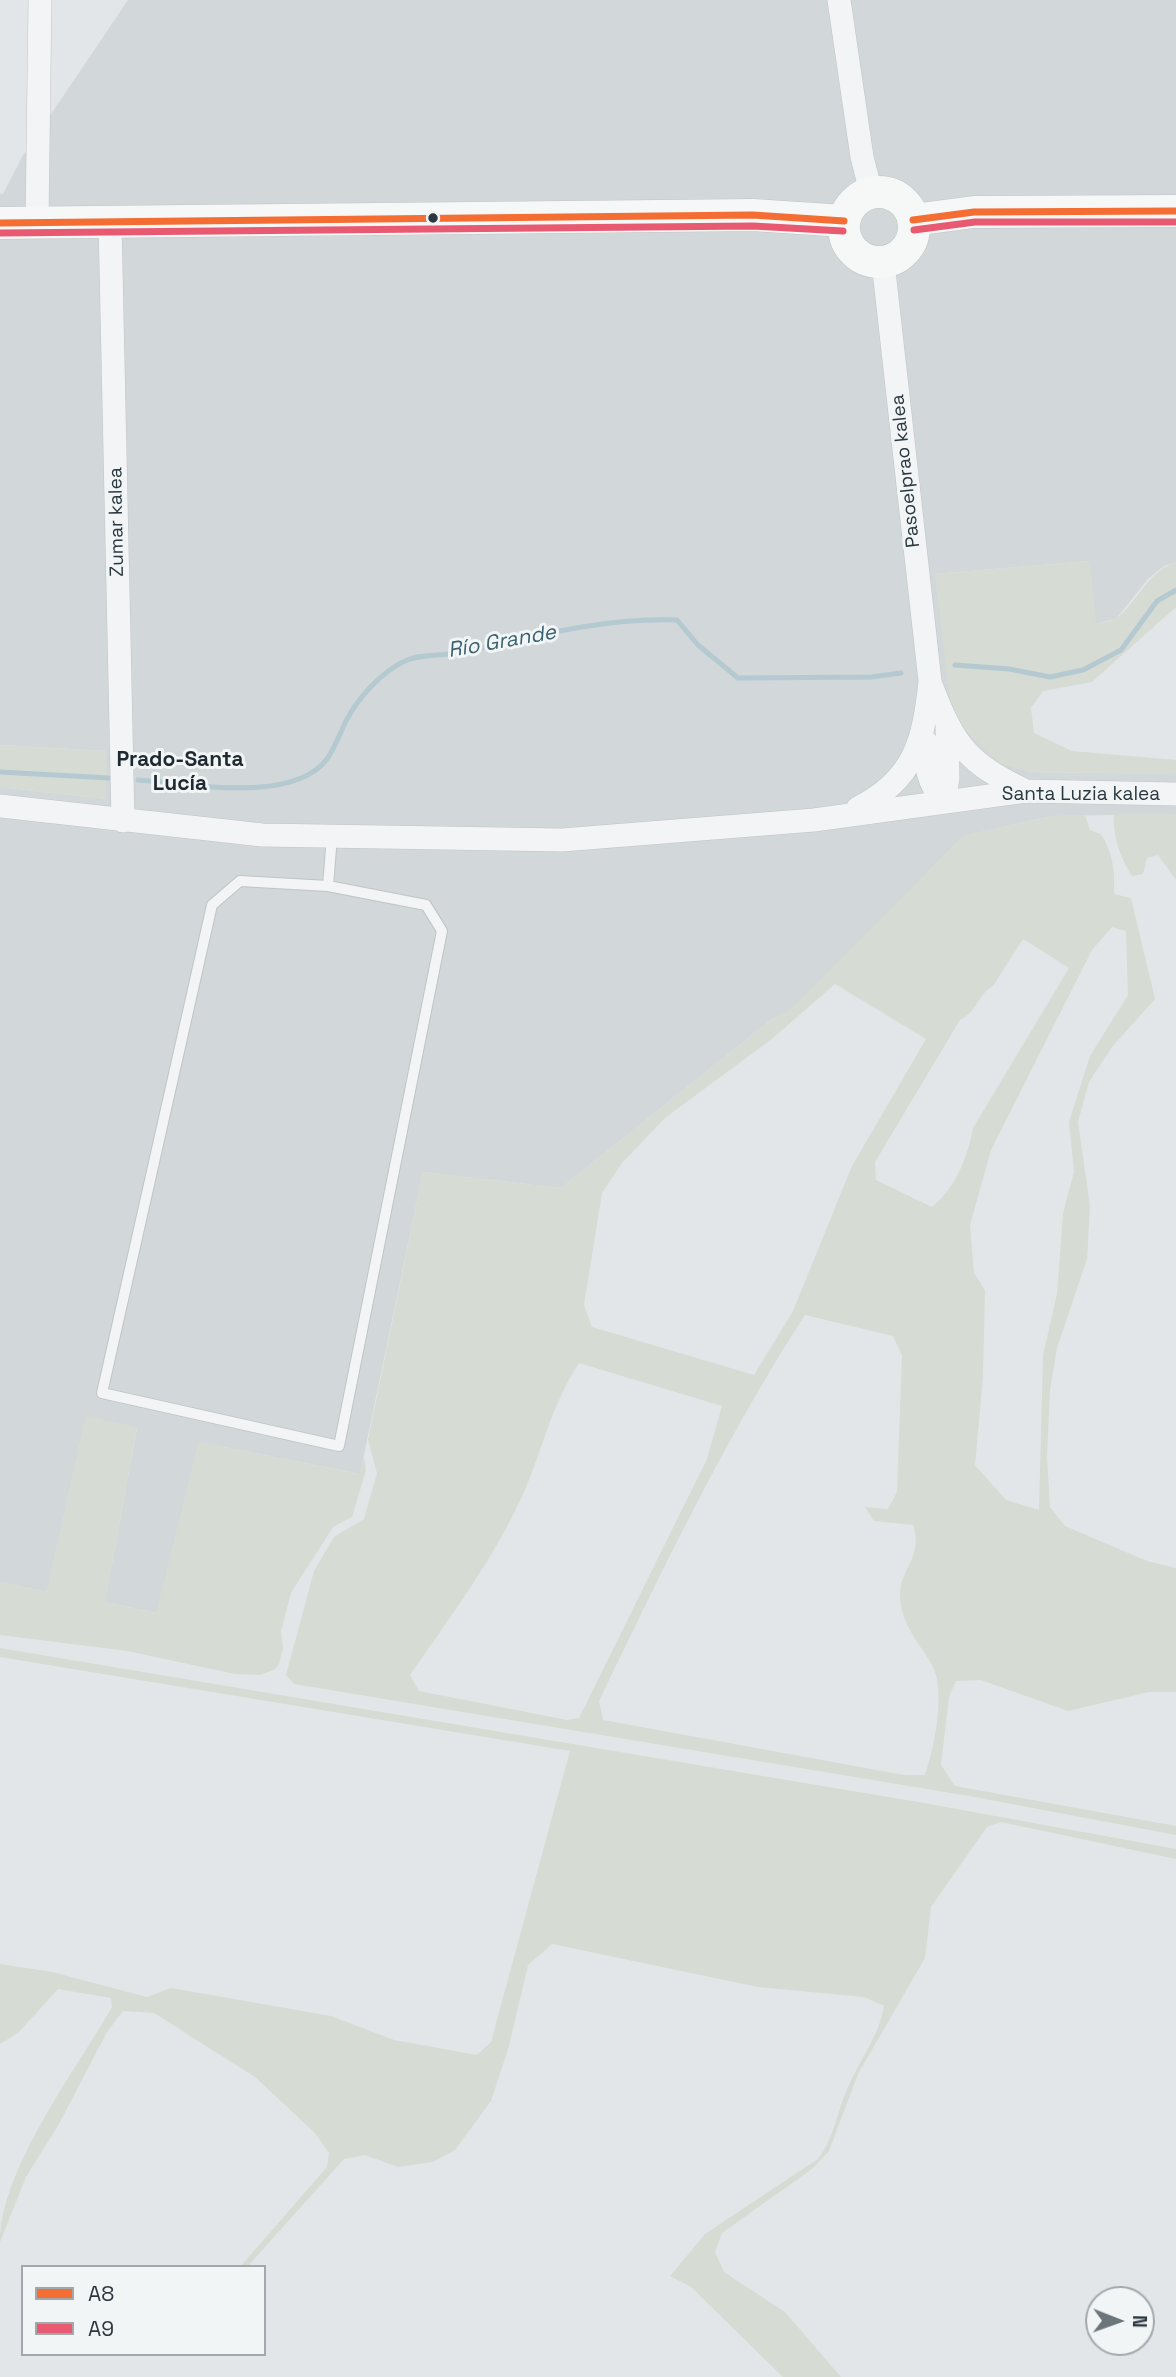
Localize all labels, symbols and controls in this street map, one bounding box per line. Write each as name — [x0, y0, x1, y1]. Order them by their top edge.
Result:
unlabelled marker — [426, 211, 440, 225]
street label: Pasoelprao kalea — [887, 393, 925, 549]
street label: Zumar kalea — [105, 467, 129, 577]
water label: Río Grande — [446, 620, 558, 664]
district label: Prado-Santa Lucía — [116, 747, 244, 797]
street label: Santa Luzia kalea — [1002, 784, 1160, 806]
legend — [21, 2265, 266, 2356]
text: A8 — [88, 2280, 114, 2307]
north arrow — [1085, 2286, 1155, 2356]
text: A9 — [88, 2315, 114, 2342]
text: N — [1127, 2315, 1152, 2328]

